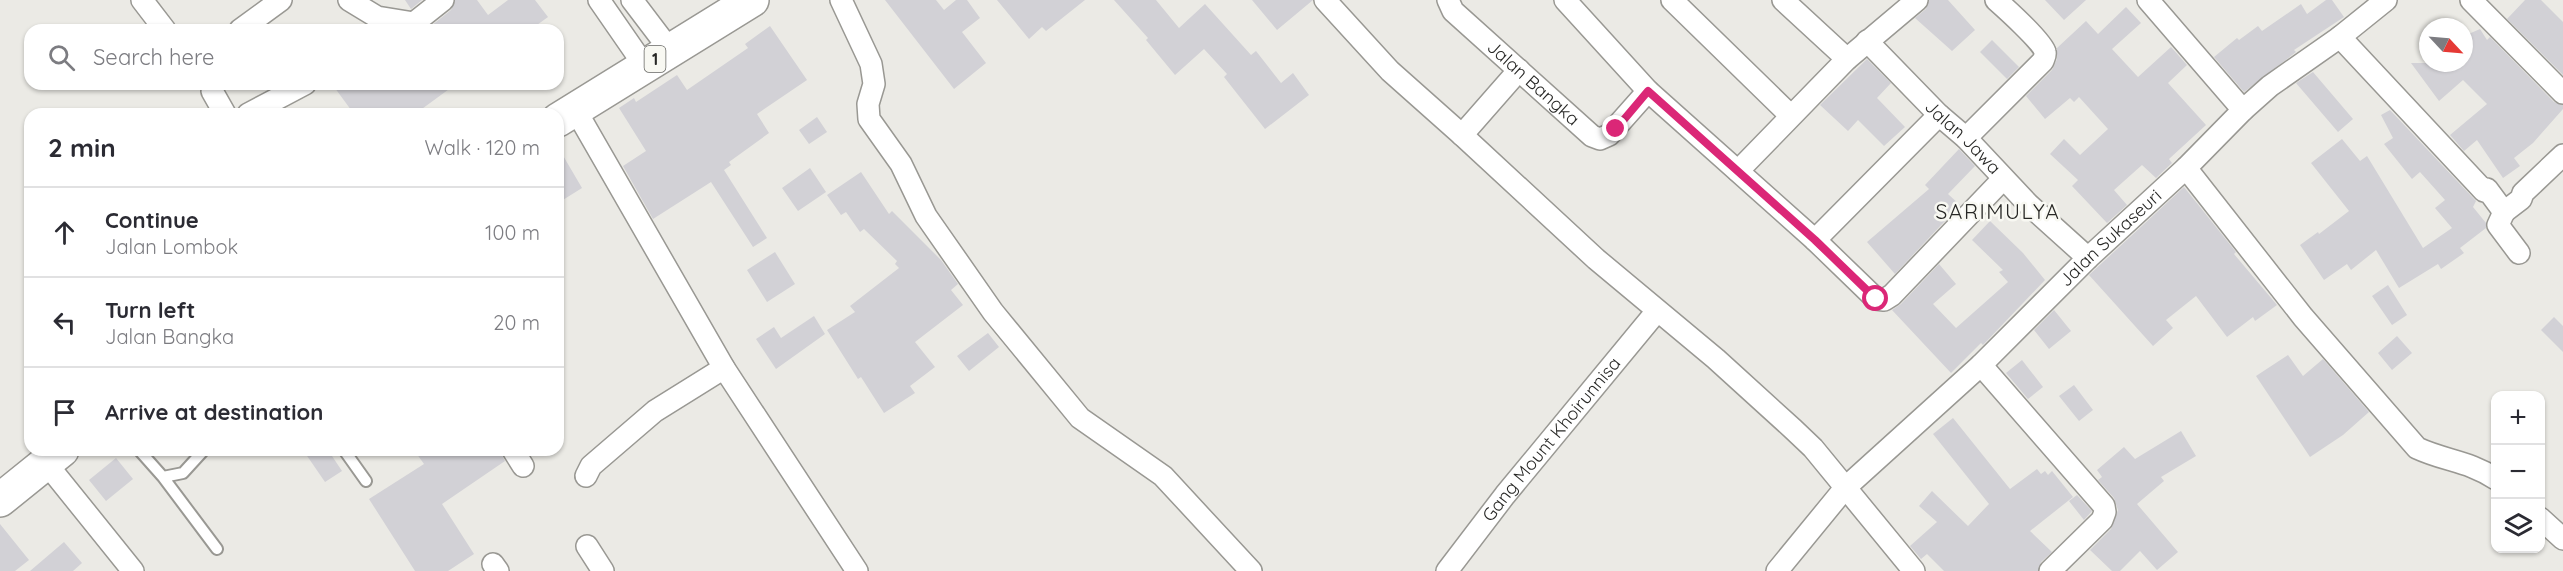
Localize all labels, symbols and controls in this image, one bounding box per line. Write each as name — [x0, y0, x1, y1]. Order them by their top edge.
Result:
north arrow — [2419, 18, 2473, 72]
search box — [24, 24, 564, 90]
street label: Jalan Bangka — [1483, 35, 1585, 130]
icon: search — [45, 41, 78, 74]
text: Search here — [93, 43, 214, 71]
road number: 1 — [644, 46, 666, 72]
street label: Jalan Jawa — [1920, 95, 2006, 179]
route end — [1602, 115, 1628, 141]
text: 2 min — [48, 131, 116, 164]
text: Walk · 120 m — [425, 135, 540, 160]
street label: Jalan Sukaseuri — [2054, 184, 2166, 291]
district label: SARIMULYA — [1936, 198, 2060, 224]
text: Continue — [105, 206, 199, 234]
icon: ahead — [48, 216, 81, 249]
text: 100 m — [485, 220, 540, 245]
text: Jalan Lombok — [105, 234, 238, 259]
route start — [1862, 285, 1888, 311]
text: Turn left — [105, 296, 195, 324]
icon: left — [48, 306, 81, 339]
text: 20 m — [493, 310, 540, 335]
text: Jalan Bangka — [105, 324, 234, 349]
street label: Gang Mount Khoirunnisa — [1477, 352, 1625, 526]
map controls — [2491, 391, 2545, 553]
button: + — [2491, 391, 2545, 445]
icon: arrive — [48, 396, 81, 429]
text: Arrive at destination — [105, 398, 323, 426]
button: − — [2491, 445, 2545, 499]
button: layers — [2491, 499, 2545, 553]

